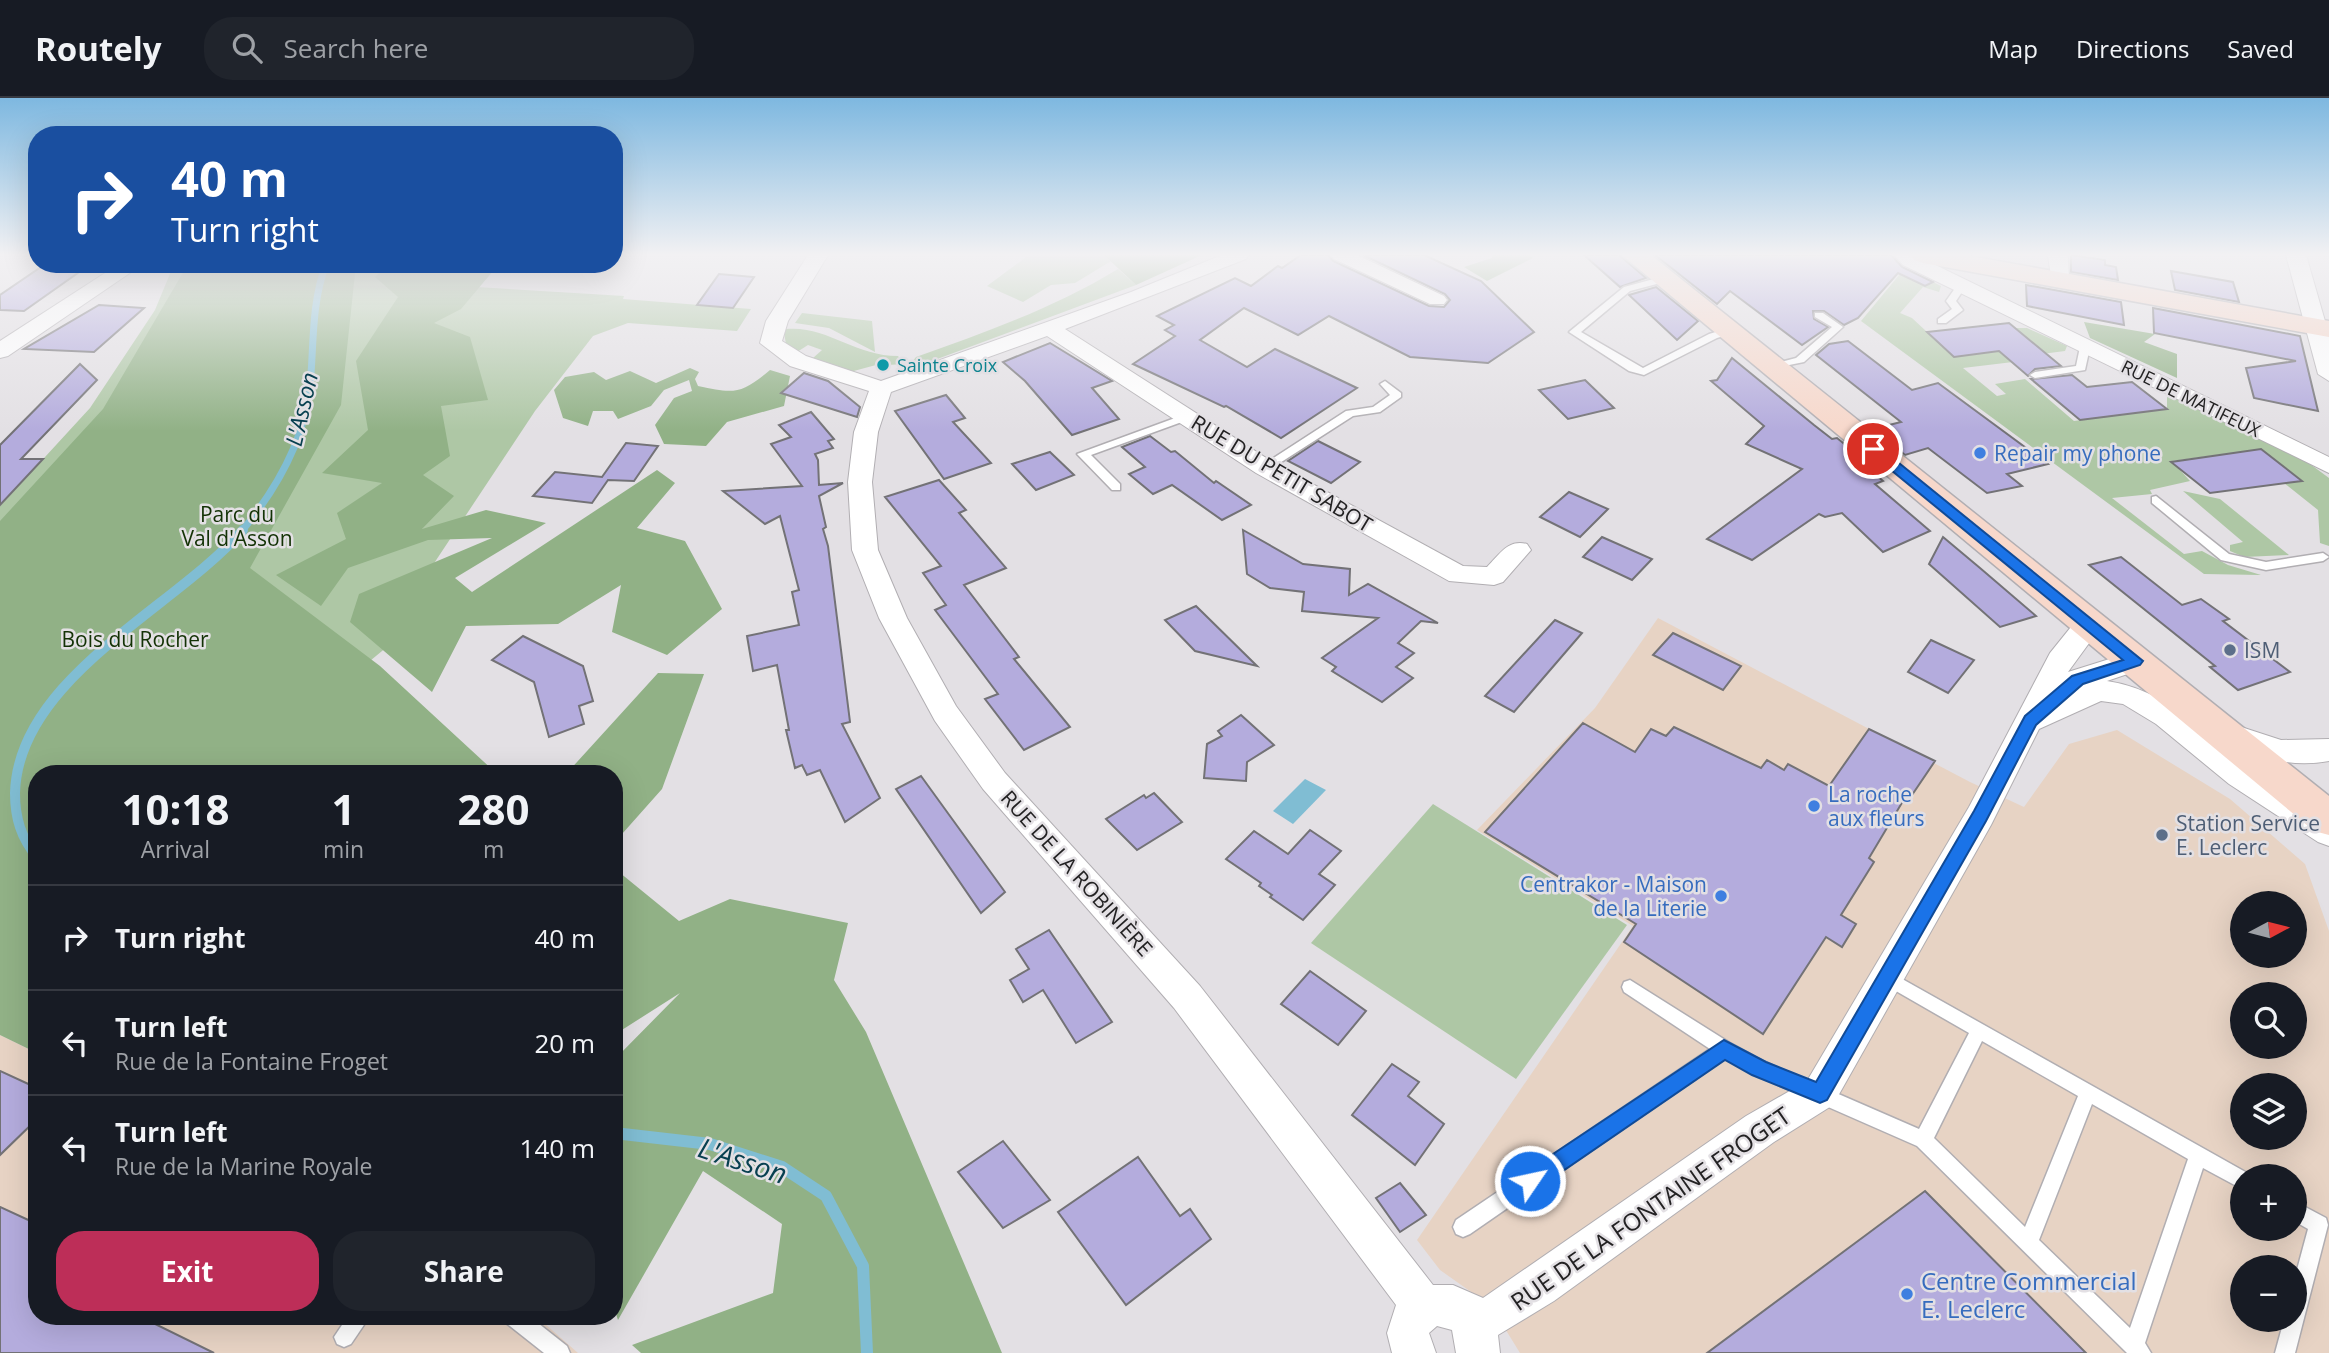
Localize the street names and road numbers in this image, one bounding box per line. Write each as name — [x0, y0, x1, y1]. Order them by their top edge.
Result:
street label: RUE DE MATIFEUX — [2117, 354, 2265, 442]
street label: RUE DU PETIT SABOT — [1186, 408, 1378, 538]
street label: RUE DE LA ROBINIÈRE — [995, 784, 1159, 962]
street label: RUE DE LA FONTAINE FROGET — [1504, 1099, 1796, 1317]

